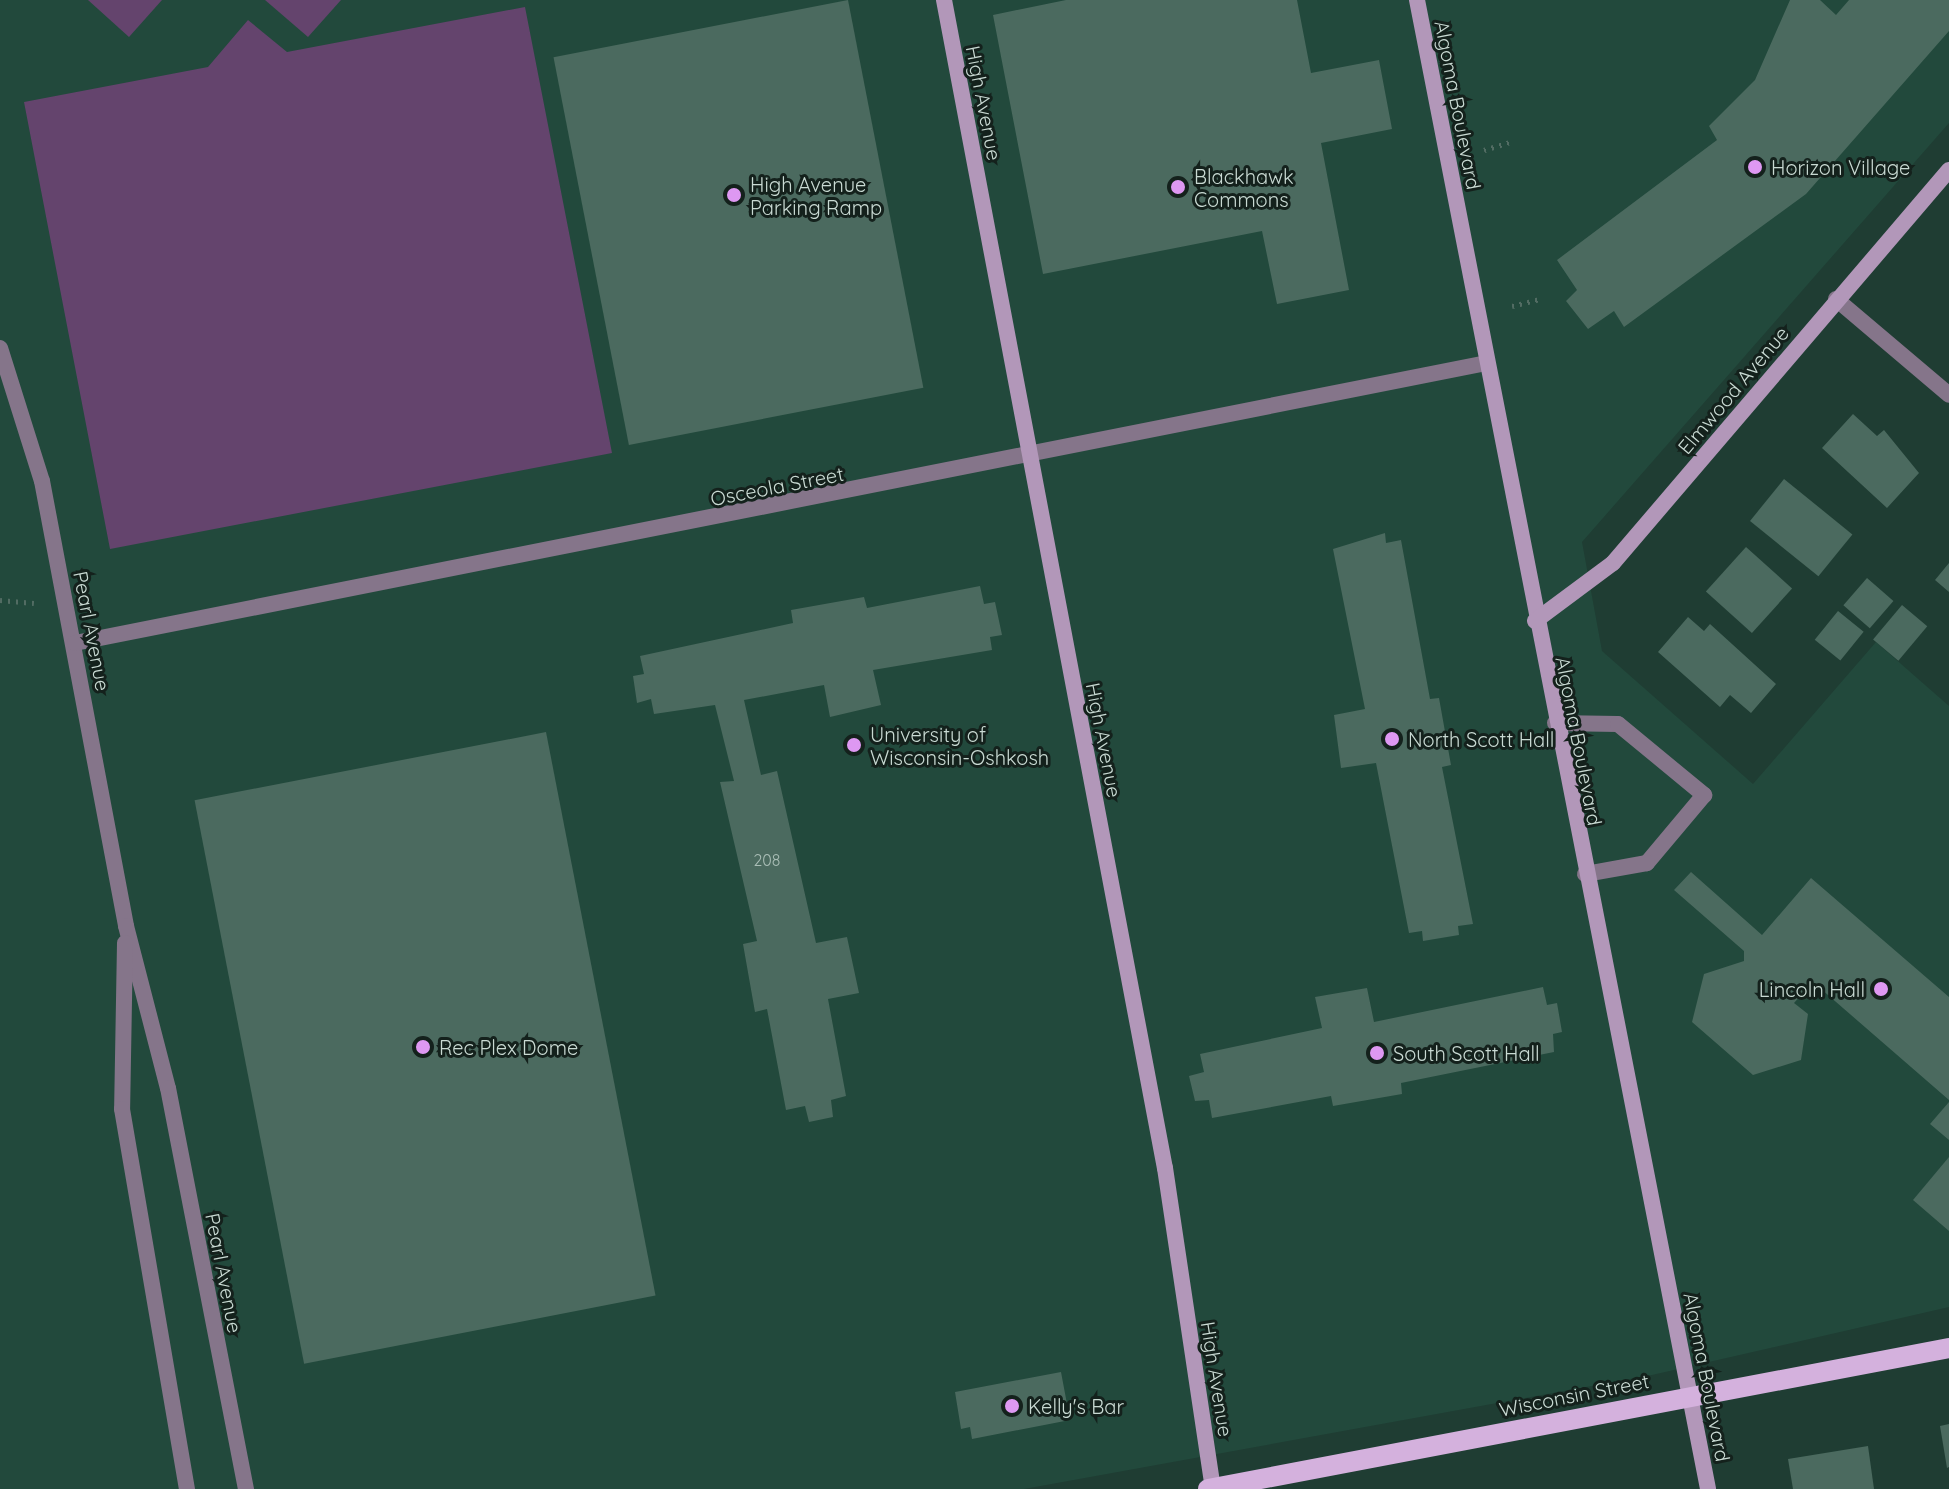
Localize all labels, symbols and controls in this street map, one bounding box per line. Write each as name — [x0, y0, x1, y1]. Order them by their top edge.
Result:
street label: Algoma Boulevard — [1430, 19, 1486, 191]
street label: High Avenue — [961, 44, 1007, 162]
place label: Horizon Village — [1771, 155, 1910, 179]
marker: Horizon Village — [1746, 158, 1764, 176]
place label: Blackhawk Commons — [1194, 164, 1294, 211]
place label: High Avenue Parking Ramp — [750, 172, 882, 219]
marker: Blackhawk Commons — [1169, 178, 1187, 196]
marker: High Avenue Parking Ramp — [725, 186, 743, 204]
street label: Elmwood Avenue — [1673, 321, 1793, 459]
street label: Osceola Street — [708, 461, 846, 511]
street label: Pearl Avenue — [69, 569, 115, 693]
street label: Algoma Boulevard — [1551, 655, 1607, 827]
street label: High Avenue — [1081, 681, 1127, 799]
place label: University of Wisconsin-Oshkosh — [870, 722, 1049, 769]
place label: North Scott Hall — [1408, 727, 1554, 751]
marker: North Scott Hall — [1383, 730, 1401, 748]
marker: University of Wisconsin-Oshkosh — [845, 736, 863, 754]
house number: 208 — [753, 850, 781, 870]
place label: Lincoln Hall — [1759, 977, 1865, 1001]
marker: Lincoln Hall — [1872, 980, 1890, 998]
place label: Rec Plex Dome — [439, 1035, 578, 1059]
marker: Rec Plex Dome — [414, 1038, 432, 1056]
place label: South Scott Hall — [1393, 1041, 1540, 1065]
marker: South Scott Hall — [1368, 1044, 1386, 1062]
street label: Pearl Avenue — [201, 1211, 247, 1335]
street label: Algoma Boulevard — [1679, 1291, 1735, 1463]
street label: High Avenue — [1196, 1320, 1238, 1438]
street label: Wisconsin Street — [1497, 1369, 1651, 1421]
place label: Kelly's Bar — [1028, 1394, 1124, 1418]
marker: Kelly's Bar — [1003, 1397, 1021, 1415]

